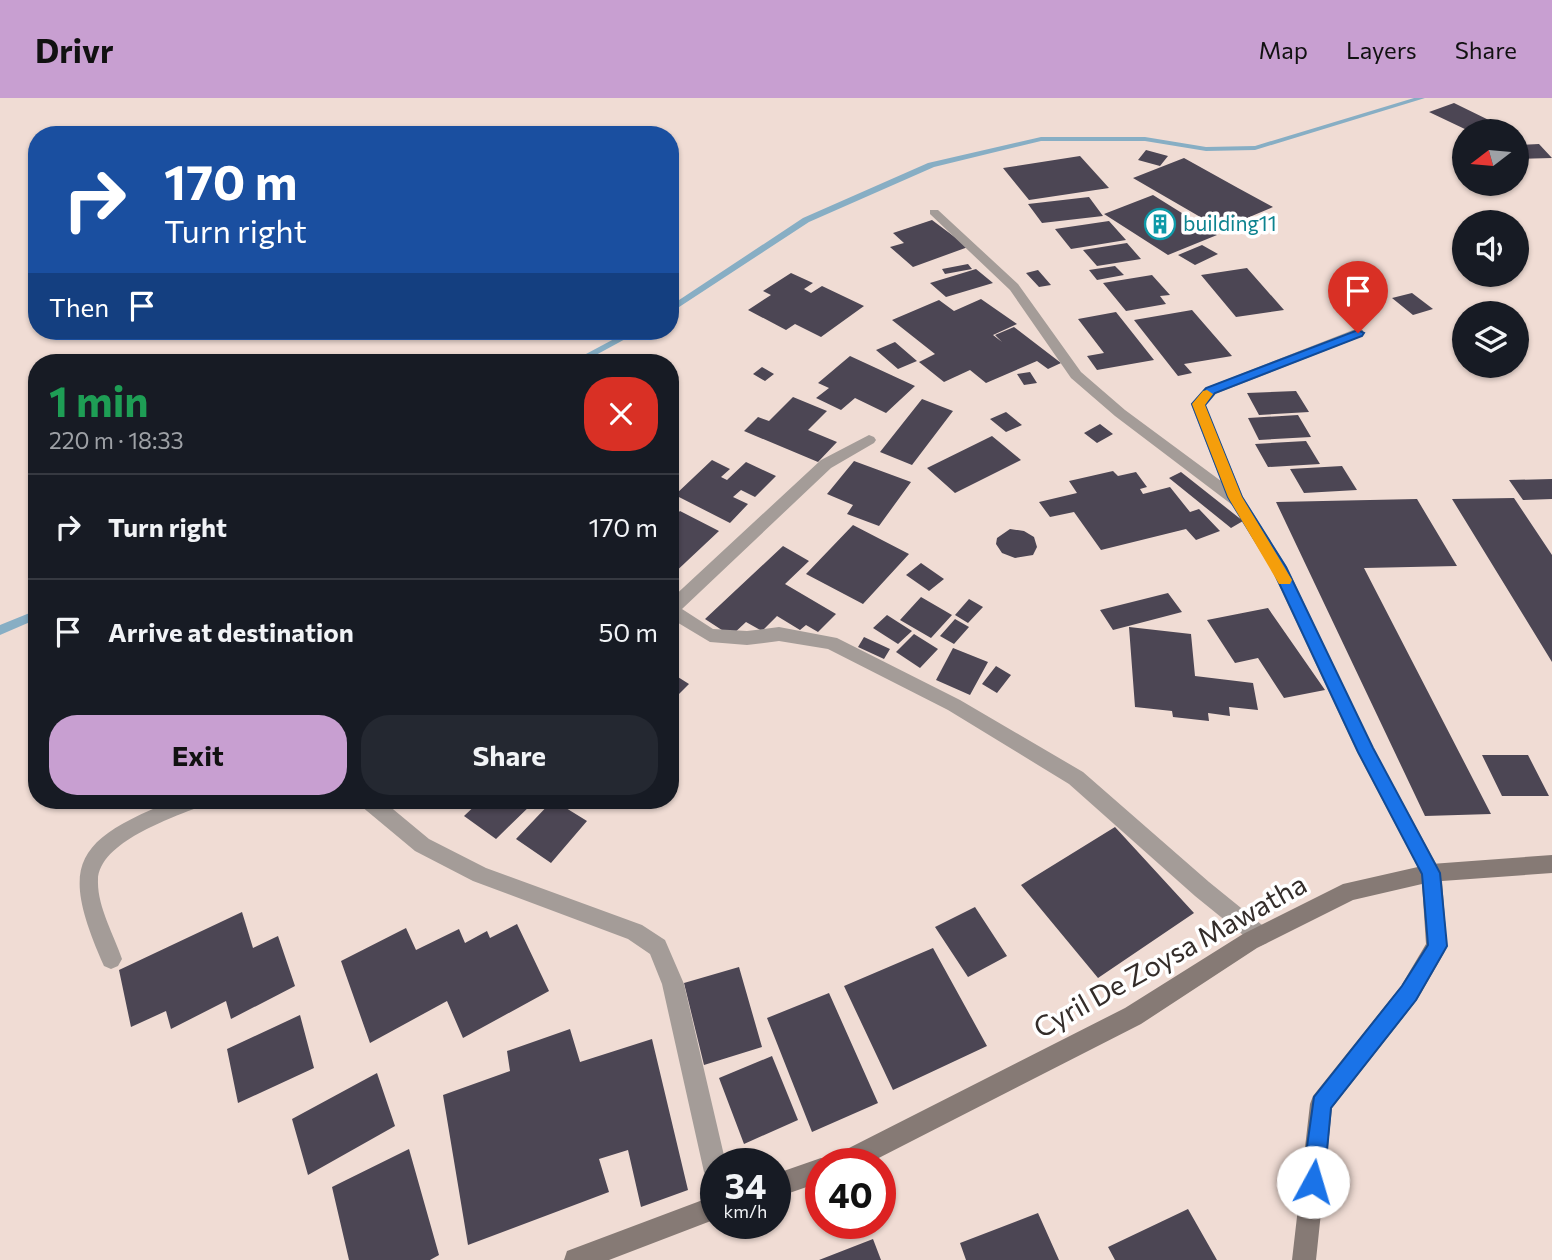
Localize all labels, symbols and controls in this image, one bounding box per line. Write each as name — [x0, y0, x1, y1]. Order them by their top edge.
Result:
text: Drivr — [35, 29, 114, 70]
text: Map — [1259, 35, 1308, 64]
text: Layers — [1346, 35, 1417, 64]
text: Share — [1455, 35, 1517, 64]
north arrow — [1452, 119, 1530, 196]
map controls — [1452, 119, 1529, 378]
text: 170 m — [164, 150, 297, 210]
icon: right — [49, 154, 140, 245]
building icon: building11 — [1143, 207, 1177, 241]
text: Turn right — [164, 210, 307, 250]
place label: building11 — [1183, 210, 1277, 235]
button: sound — [1452, 210, 1529, 287]
pin — [1328, 261, 1388, 333]
icon: arrive — [1339, 272, 1377, 310]
icon: arrive — [123, 287, 161, 325]
text: Then — [49, 291, 109, 322]
button: layers — [1452, 301, 1529, 378]
text: 1 min — [49, 374, 149, 426]
button: close — [584, 377, 658, 451]
text: 220 m · 18:33 — [49, 426, 184, 454]
icon: right — [49, 508, 87, 546]
text: Turn right — [108, 511, 227, 542]
text: 170 m — [589, 511, 658, 542]
icon: arrive — [49, 613, 87, 651]
text: Arrive at destination — [108, 616, 354, 647]
text: 50 m — [598, 616, 658, 647]
button: Exit — [49, 715, 347, 795]
button: Share — [361, 715, 658, 795]
street label: Cyril De Zoysa Mawatha — [1027, 866, 1312, 1044]
position arrow — [1276, 1145, 1350, 1219]
speed limit sign: 40 — [805, 1148, 896, 1239]
text: 34 — [725, 1163, 766, 1206]
text: km/h — [724, 1200, 767, 1222]

